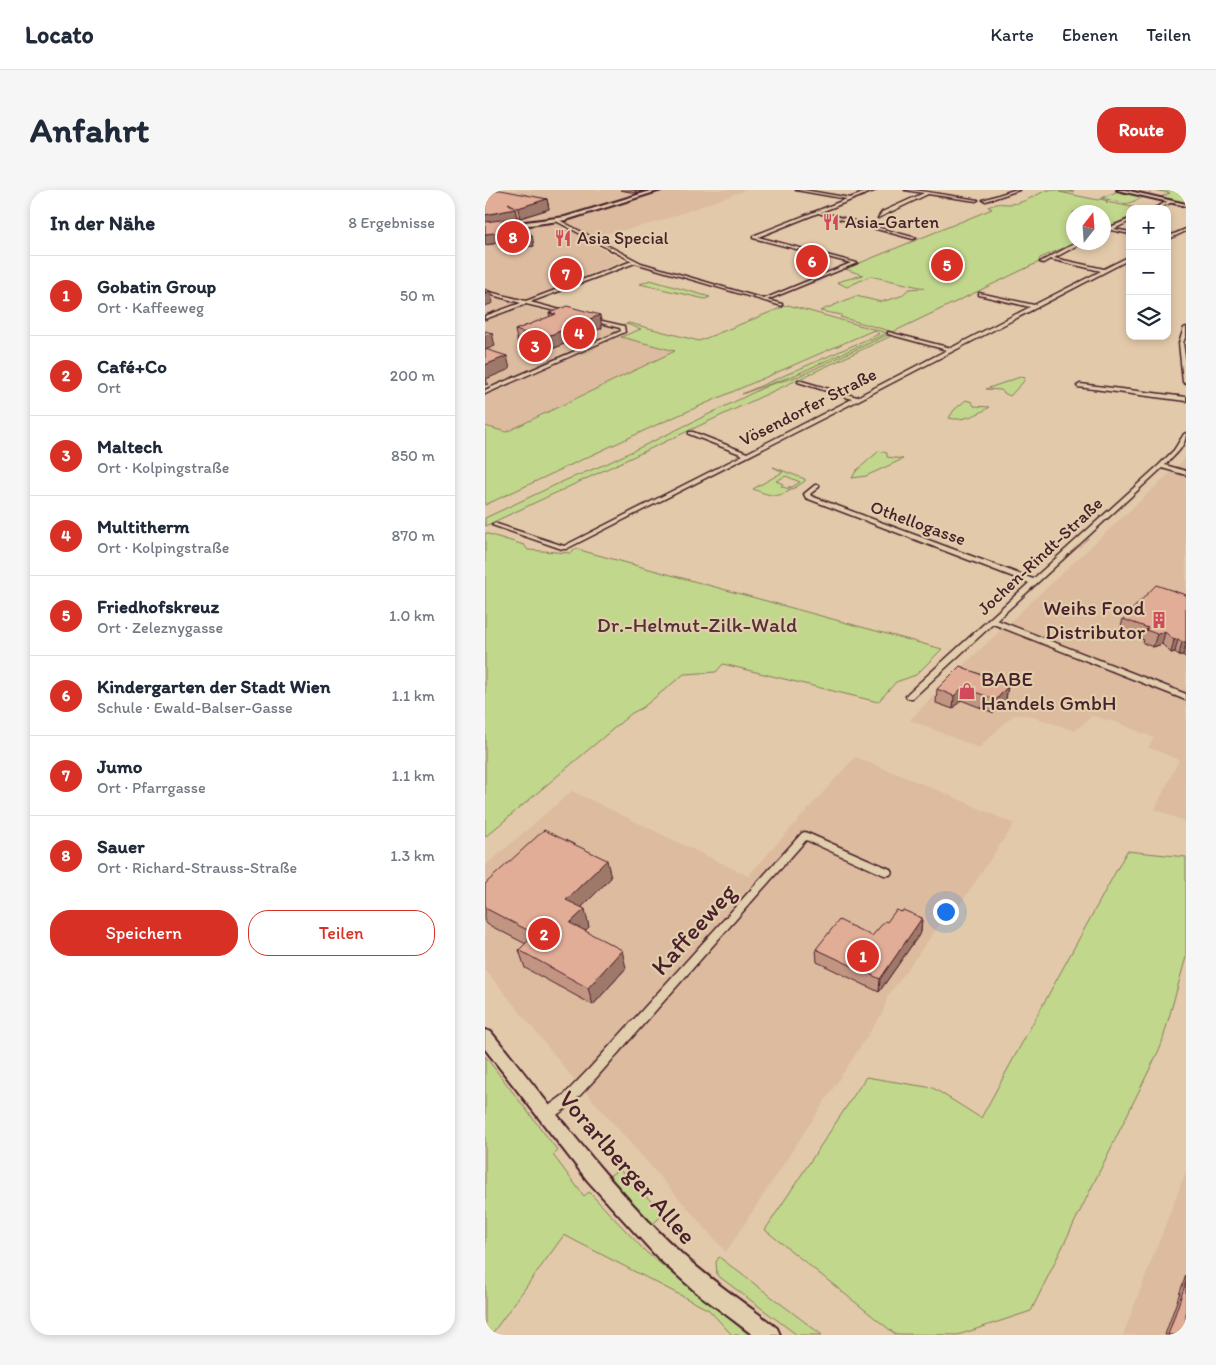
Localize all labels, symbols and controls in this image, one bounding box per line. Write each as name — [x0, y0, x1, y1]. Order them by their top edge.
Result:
text: Locato — [25, 20, 94, 49]
text: Karte — [991, 24, 1034, 46]
text: Ebenen — [1062, 24, 1118, 46]
text: Teilen — [1146, 24, 1191, 46]
button: Route — [1097, 107, 1186, 153]
text: Anfahrt — [30, 109, 149, 151]
north arrow — [1066, 205, 1111, 250]
map controls — [1126, 205, 1171, 340]
button: + — [1126, 205, 1171, 250]
text: In der Nähe — [50, 210, 155, 235]
place label: Asia-Garten — [845, 211, 939, 233]
restaurant icon: Asia-Garten — [821, 212, 841, 232]
text: 8 Ergebnisse — [348, 213, 435, 232]
pin: 8 — [497, 218, 529, 256]
place label: Asia Special — [577, 227, 669, 249]
restaurant icon: Asia Special — [553, 228, 573, 248]
pin: 6 — [796, 242, 828, 280]
pin: 5 — [931, 246, 963, 284]
button: − — [1126, 250, 1171, 295]
pin: 7 — [550, 255, 582, 293]
text: Gobatin Group — [97, 275, 216, 298]
text: 1 — [62, 286, 70, 305]
text: 50 m — [400, 286, 435, 305]
button: layers — [1126, 295, 1171, 340]
text: Ort · Kaffeeweg — [97, 298, 204, 317]
pin: 4 — [563, 314, 595, 352]
pin: 3 — [519, 327, 551, 365]
text: Café+Co — [97, 355, 167, 378]
street label: Vösendorfer Straße — [736, 363, 880, 451]
text: 2 — [62, 366, 70, 385]
text: 200 m — [390, 366, 435, 385]
text: Ort — [97, 378, 121, 397]
text: Maltech — [97, 435, 162, 458]
text: 3 — [62, 446, 70, 465]
text: 850 m — [391, 446, 435, 465]
text: Ort · Kolpingstraße — [97, 458, 229, 477]
street label: Jochen-Rindt-Straße — [973, 492, 1107, 620]
street label: Othellogasse — [867, 496, 969, 550]
text: Multitherm — [97, 515, 189, 538]
text: 4 — [61, 526, 71, 545]
text: 870 m — [391, 526, 435, 545]
text: Ort · Kolpingstraße — [97, 538, 229, 557]
text: Friedhofskreuz — [97, 595, 219, 618]
place label: Weihs Food Distributor — [1043, 595, 1146, 644]
text: 5 — [62, 606, 70, 625]
text: 1.0 km — [389, 606, 435, 625]
building icon: Weihs Food Distributor — [1149, 610, 1169, 630]
park label: Dr.-Helmut-Zilk-Wald — [597, 612, 797, 637]
text: Ort · Zeleznygasse — [97, 618, 223, 637]
place label: BABE Handels GmbH — [981, 666, 1116, 715]
text: Kindergarten der Stadt Wien — [97, 675, 331, 698]
shop icon: BABE Handels GmbH — [957, 681, 977, 701]
text: 6 — [62, 686, 70, 705]
text: 1.1 km — [391, 686, 435, 705]
text: Schule · Ewald-Balser-Gasse — [97, 698, 293, 717]
text: Jumo — [97, 755, 142, 778]
text: 7 — [62, 766, 70, 785]
text: 1.1 km — [391, 766, 435, 785]
text: Ort · Pfarrgasse — [97, 778, 206, 797]
text: Sauer — [97, 835, 145, 858]
text: 8 — [62, 846, 70, 865]
text: 1.3 km — [390, 846, 435, 865]
text: Ort · Richard-Strauss-Straße — [97, 858, 297, 877]
street label: Kaffeeweg — [644, 877, 742, 981]
your location — [933, 899, 959, 925]
button: Speichern — [50, 910, 238, 956]
button: Teilen — [248, 910, 435, 956]
pin: 2 — [528, 915, 560, 953]
pin: 1 — [847, 937, 879, 975]
street label: Vorarlberger Allee — [553, 1084, 703, 1250]

